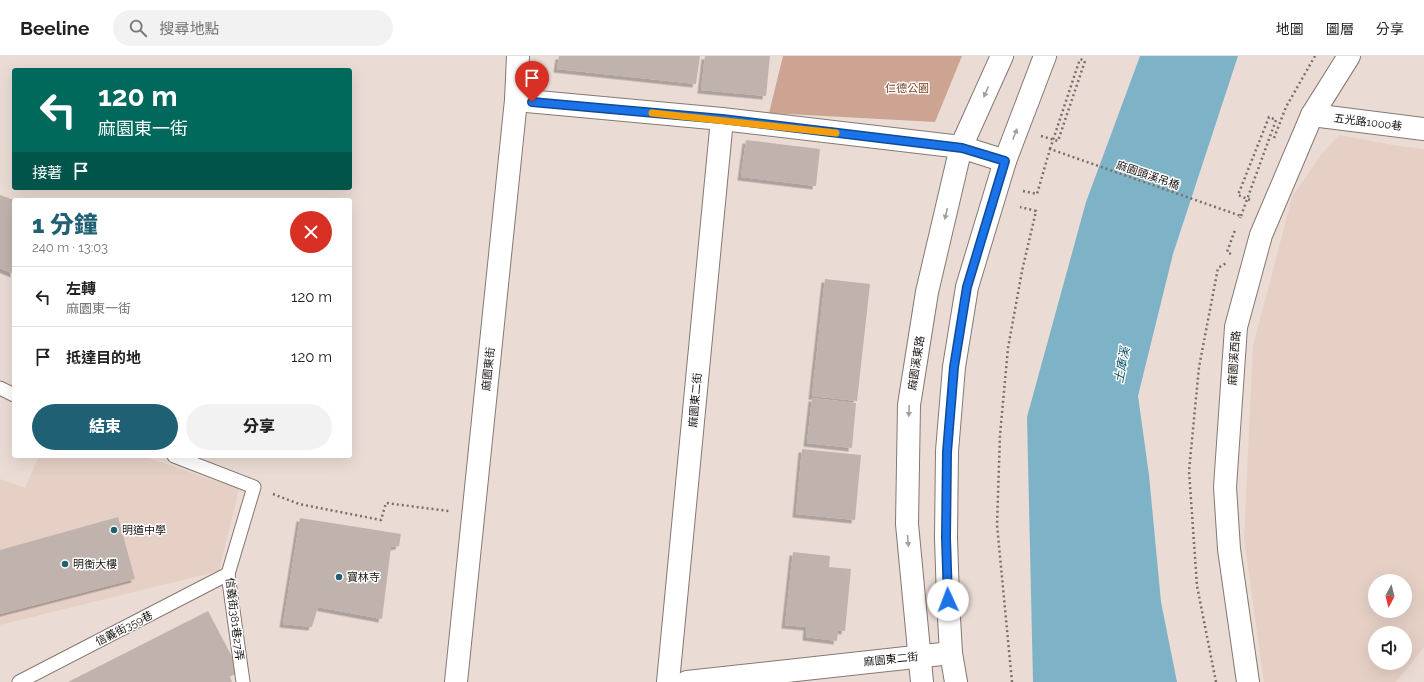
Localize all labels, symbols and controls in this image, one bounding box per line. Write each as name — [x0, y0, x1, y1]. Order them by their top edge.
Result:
search box — [113, 10, 393, 46]
text: Beeline — [20, 17, 89, 39]
icon: search — [127, 17, 149, 39]
text: 搜尋地點 — [159, 20, 219, 38]
text: 地圖 — [1276, 21, 1304, 37]
text: 圖層 — [1326, 21, 1354, 37]
text: 分享 — [1376, 21, 1404, 37]
pin — [515, 61, 549, 102]
icon: arrive — [521, 67, 543, 89]
text: 120 m — [98, 80, 178, 113]
park label: 仁德公園 — [885, 82, 929, 95]
icon: left — [32, 84, 84, 136]
one-way arrow — [983, 86, 989, 98]
street label: 五光路1000巷 — [1333, 112, 1403, 133]
text: 麻園東一街 — [98, 118, 188, 139]
one-way arrow — [1013, 128, 1019, 140]
street label: 麻園頭溪吊橋 — [1115, 159, 1181, 192]
icon: arrive — [70, 160, 92, 182]
text: 接著 — [32, 164, 62, 182]
one-way arrow — [942, 208, 948, 221]
text: 1 分鐘 — [32, 210, 98, 239]
button: close — [290, 211, 332, 253]
text: 240 m · 13:03 — [32, 240, 108, 255]
text: 左轉 — [66, 280, 96, 298]
icon: left — [32, 286, 54, 308]
text: 120 m — [291, 288, 332, 306]
text: 麻園東一街 — [66, 301, 131, 316]
street label: 麻園溪西路 — [1226, 330, 1243, 386]
street label: 麻園溪東路 — [906, 335, 927, 391]
water label: 土庫溪 — [1112, 344, 1133, 384]
icon: arrive — [32, 346, 54, 368]
street label: 麻園東街 — [480, 346, 497, 392]
text: 120 m — [291, 348, 332, 366]
text: 抵達目的地 — [66, 349, 141, 367]
street label: 麻園東二街 — [687, 372, 704, 428]
button: 結束 — [32, 404, 178, 450]
button: 分享 — [186, 404, 332, 450]
one-way arrow — [905, 405, 912, 417]
place label: 明道中學 — [122, 524, 166, 537]
marker: 明道中學 — [109, 525, 119, 535]
one-way arrow — [905, 535, 911, 547]
place label: 明衡大樓 — [73, 558, 117, 571]
marker: 明衡大樓 — [60, 559, 70, 569]
place label: 寶林寺 — [347, 571, 380, 584]
marker: 寶林寺 — [334, 572, 344, 582]
north arrow — [1368, 574, 1412, 618]
map controls — [1368, 574, 1412, 670]
street label: 信義街381巷27弄 — [223, 577, 246, 661]
position arrow — [927, 579, 969, 621]
street label: 信義街359巷 — [94, 609, 155, 648]
button: sound — [1368, 626, 1412, 670]
street label: 麻園東二街 — [863, 650, 919, 669]

